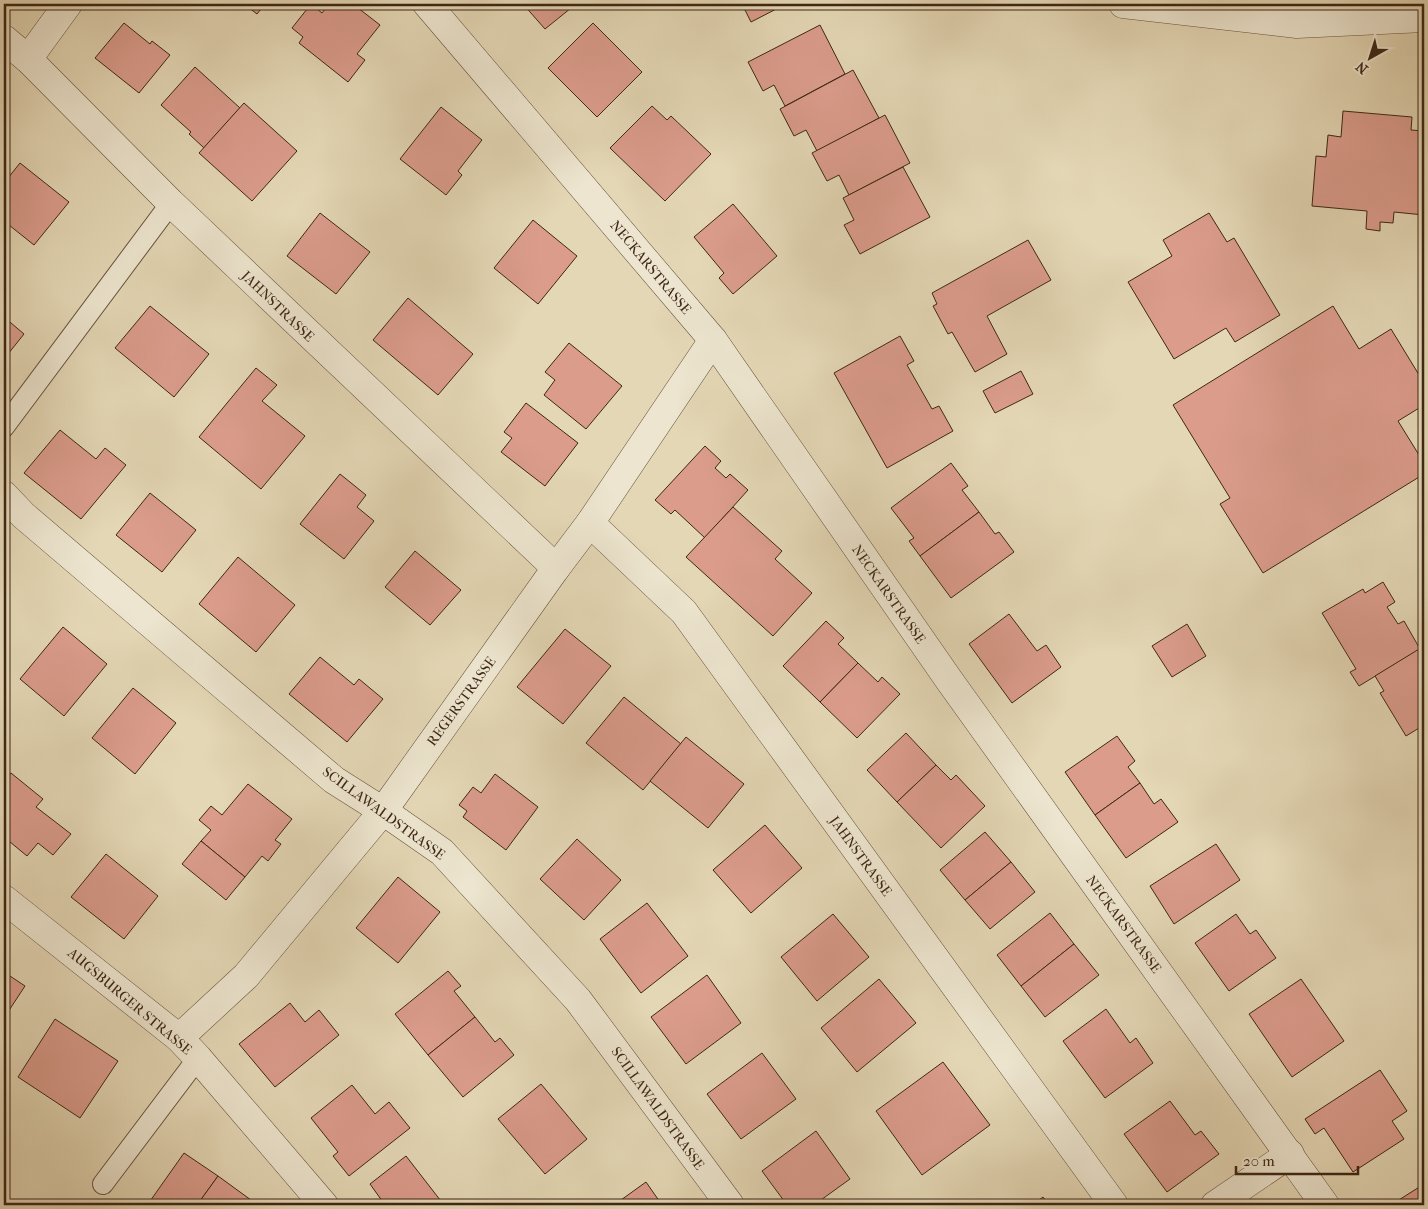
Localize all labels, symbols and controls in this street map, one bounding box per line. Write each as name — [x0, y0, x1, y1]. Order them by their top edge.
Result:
north arrow — [1346, 32, 1396, 82]
text: N — [1352, 58, 1372, 78]
street label: NECKARSTRASSE — [607, 217, 695, 318]
street label: JAHNSTRASSE — [237, 267, 318, 346]
street label: NECKARSTRASSE — [848, 542, 929, 647]
street label: REGERSTRASSE — [423, 653, 500, 749]
street label: SCILLAWALDSTRASSE — [319, 763, 449, 864]
street label: JAHNSTRASSE — [825, 812, 896, 900]
street label: NECKARSTRASSE — [1082, 872, 1165, 977]
street label: AUGSBURGER STRASSE — [63, 944, 196, 1059]
street label: SCILLAWALDSTRASSE — [607, 1044, 708, 1173]
scale bar — [1236, 1144, 1358, 1176]
text: 20 m — [1243, 1152, 1275, 1170]

